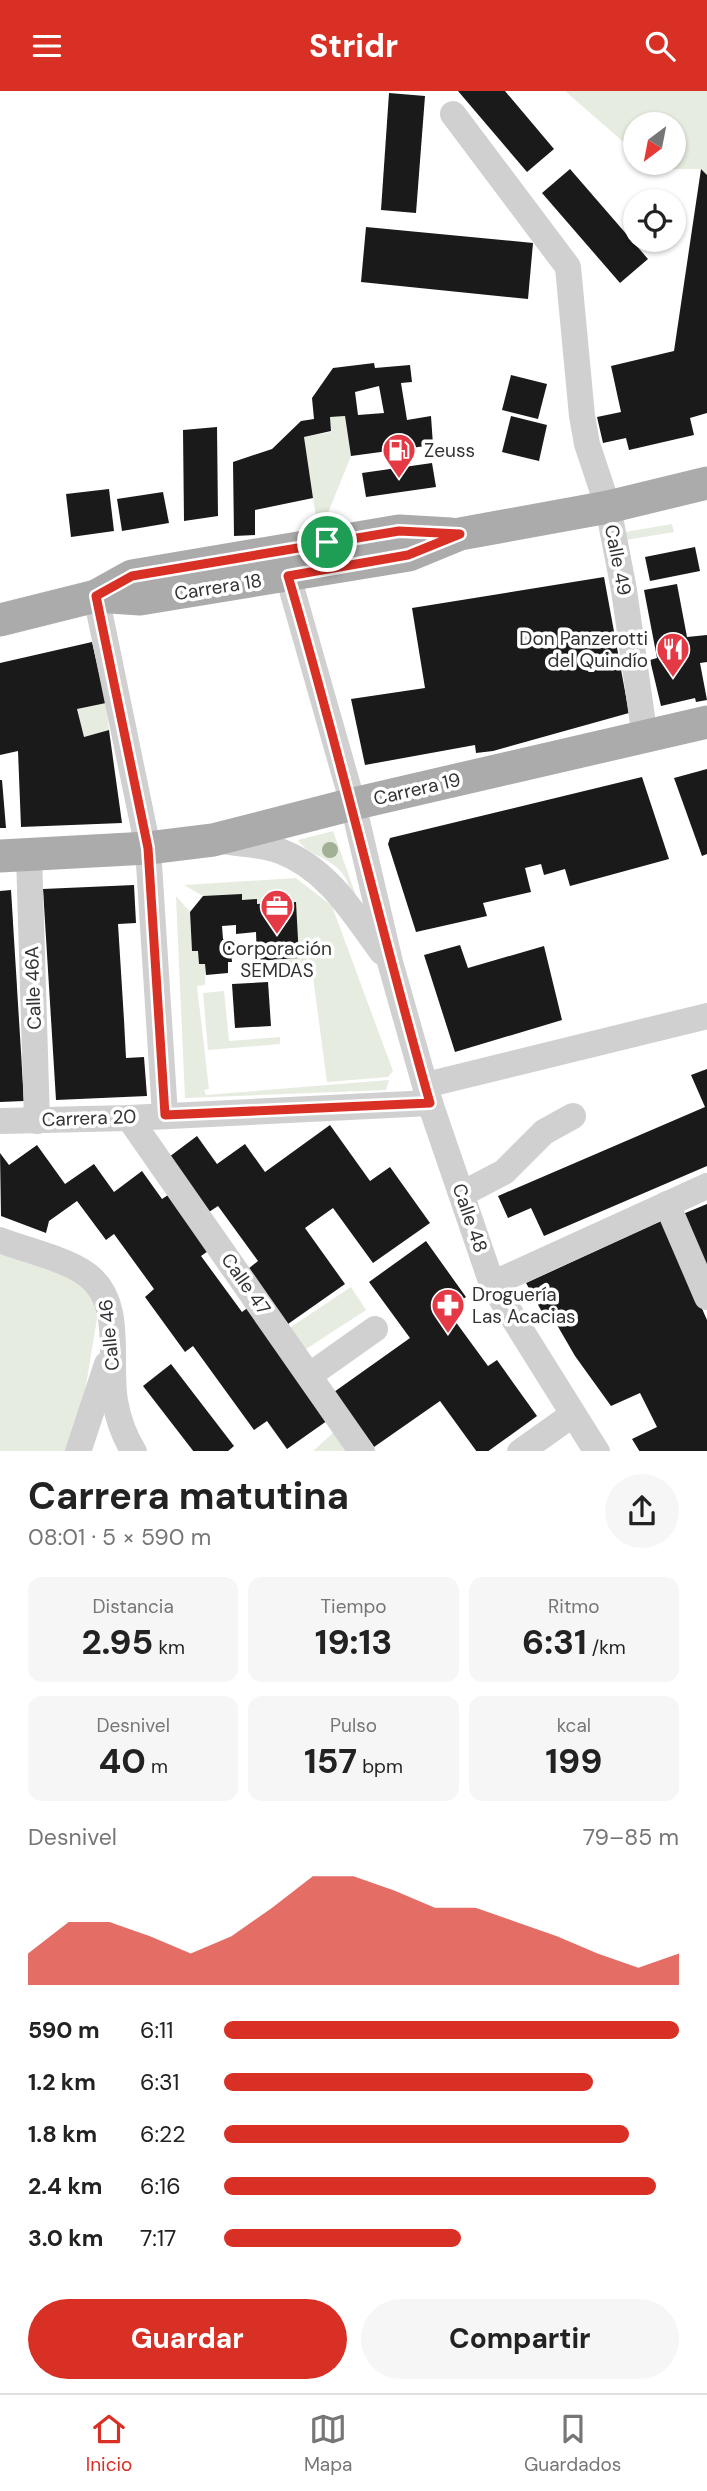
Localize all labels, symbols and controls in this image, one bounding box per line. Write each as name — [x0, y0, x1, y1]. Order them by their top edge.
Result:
text: Stridr — [309, 25, 398, 67]
icon: menu — [28, 27, 66, 65]
icon: search — [641, 27, 679, 65]
north arrow — [623, 112, 686, 175]
map controls — [623, 112, 686, 252]
button: locate — [623, 189, 686, 252]
fuel station icon: Zeuss — [380, 431, 418, 480]
place label: Zeuss — [424, 438, 475, 463]
pin — [297, 512, 357, 572]
street label: Calle 49 — [599, 522, 637, 598]
icon: arrive — [308, 523, 346, 561]
street label: Carrera 18 — [172, 568, 264, 606]
place label: Don Panzerotti del Quindío — [519, 626, 648, 673]
restaurant icon: Don Panzerotti del Quindío — [654, 630, 692, 679]
street label: Carrera 19 — [371, 767, 463, 811]
office icon: Corporación SEMDAS — [258, 887, 296, 936]
place label: Corporación SEMDAS — [222, 936, 332, 983]
street label: Calle 46A — [19, 945, 47, 1030]
street label: Carrera 20 — [41, 1104, 137, 1132]
street label: Calle 48 — [447, 1180, 493, 1256]
street label: Calle 47 — [216, 1248, 276, 1320]
place label: Droguería Las Acacias — [472, 1282, 576, 1329]
pharmacy icon: Droguería Las Acacias — [429, 1286, 467, 1335]
street label: Calle 46 — [93, 1298, 125, 1372]
text: Carrera matutina — [28, 1471, 349, 1521]
button: share — [605, 1474, 679, 1548]
text: 08:01 · 5 × 590 m — [28, 1522, 211, 1552]
text: Distancia — [93, 1594, 174, 1619]
text: Tiempo — [320, 1594, 387, 1619]
text: Ritmo — [548, 1594, 600, 1619]
text: 2.95 — [81, 1619, 153, 1665]
text: 19:13 — [315, 1619, 392, 1665]
text: 6:31 — [522, 1619, 587, 1665]
text: km — [153, 1635, 185, 1660]
text: /km — [587, 1635, 626, 1660]
text: Desnivel — [96, 1713, 170, 1738]
text: Pulso — [330, 1713, 377, 1738]
text: kcal — [557, 1713, 591, 1738]
text: 40 — [98, 1738, 146, 1784]
text: 157 — [304, 1738, 357, 1784]
text: 199 — [545, 1738, 602, 1784]
text: m — [146, 1754, 168, 1779]
text: bpm — [357, 1754, 403, 1779]
text: Desnivel — [28, 1822, 117, 1852]
text: 79–85 m — [583, 1822, 679, 1852]
text: 590 m — [28, 2015, 100, 2045]
text: 6:11 — [140, 2015, 173, 2045]
text: 1.2 km — [28, 2067, 96, 2097]
text: 6:31 — [140, 2067, 179, 2097]
text: 1.8 km — [28, 2119, 97, 2149]
text: 6:22 — [140, 2119, 186, 2149]
text: 2.4 km — [28, 2171, 102, 2201]
text: 6:16 — [140, 2171, 181, 2201]
text: 3.0 km — [28, 2223, 103, 2253]
text: 7:17 — [140, 2223, 176, 2253]
button: Guardar — [28, 2299, 347, 2379]
button: Compartir — [361, 2299, 679, 2379]
tab: Inicio — [86, 2410, 132, 2477]
tab: Mapa — [304, 2410, 352, 2477]
tab: Guardados — [524, 2410, 621, 2477]

